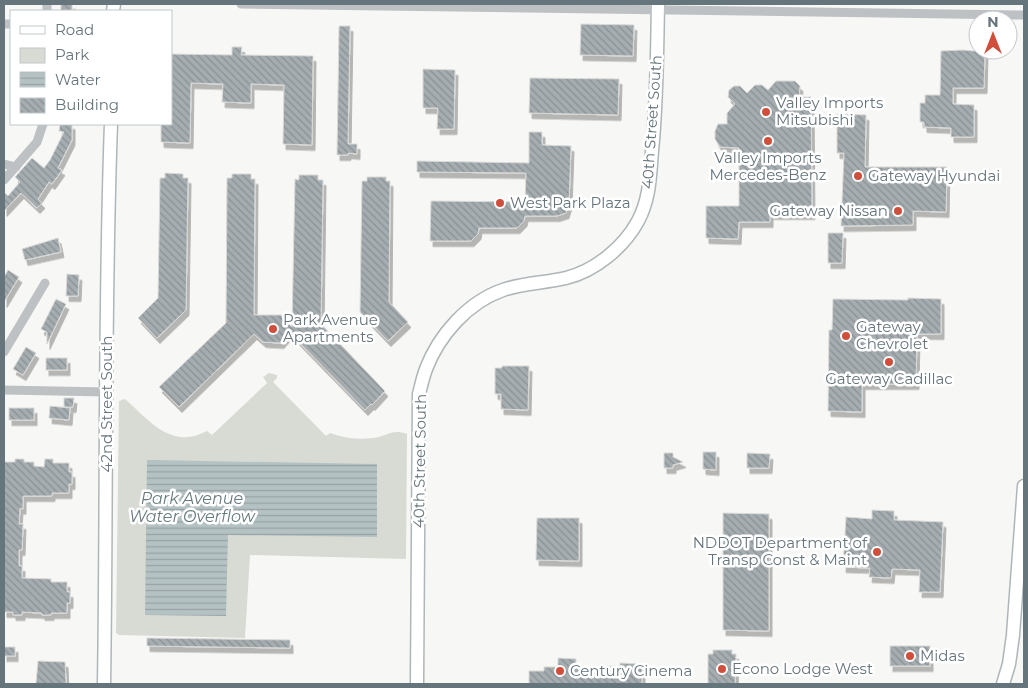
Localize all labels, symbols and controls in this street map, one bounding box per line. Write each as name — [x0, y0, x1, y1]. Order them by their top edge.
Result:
legend — [10, 10, 172, 125]
north arrow — [968, 10, 1018, 60]
text: N — [987, 13, 999, 31]
text: Road — [55, 20, 94, 39]
text: Park — [55, 45, 89, 64]
street label: 40th Street South — [637, 54, 666, 190]
text: Water — [55, 70, 101, 89]
place label: Valley Imports Mitsubishi — [776, 93, 883, 129]
text: Building — [55, 95, 119, 114]
marker: Valley Imports Mitsubishi — [760, 106, 772, 118]
marker: Valley Imports Mercedes-Benz — [762, 135, 774, 147]
place label: Valley Imports Mercedes-Benz — [709, 148, 827, 184]
place label: Gateway Hyundai — [868, 166, 1000, 185]
marker: Gateway Hyundai — [852, 170, 864, 182]
place label: West Park Plaza — [510, 193, 631, 212]
marker: West Park Plaza — [494, 197, 506, 209]
place label: Gateway Nissan — [769, 201, 888, 220]
marker: Gateway Nissan — [892, 205, 904, 217]
place label: Park Avenue Apartments — [283, 310, 378, 346]
place label: Gateway Chevrolet — [856, 317, 928, 353]
marker: Park Avenue Apartments — [267, 323, 279, 335]
marker: Gateway Chevrolet — [840, 330, 852, 342]
street label: 42nd Street South — [97, 336, 116, 472]
marker: Gateway Cadillac — [883, 356, 895, 368]
place label: Gateway Cadillac — [825, 369, 953, 388]
street label: 40th Street South — [409, 394, 430, 528]
water label: Park Avenue Water Overflow — [129, 489, 256, 526]
place label: NDDOT Department of Transp Const & Maint — [693, 533, 868, 569]
marker: NDDOT Department of Transp Const & Maint — [871, 546, 883, 558]
place label: Midas — [920, 646, 965, 665]
marker: Midas — [904, 650, 916, 662]
place label: Econo Lodge West — [732, 659, 873, 678]
place label: Century Cinema — [570, 661, 692, 680]
marker: Econo Lodge West — [716, 663, 728, 675]
marker: Century Cinema — [554, 665, 566, 677]

